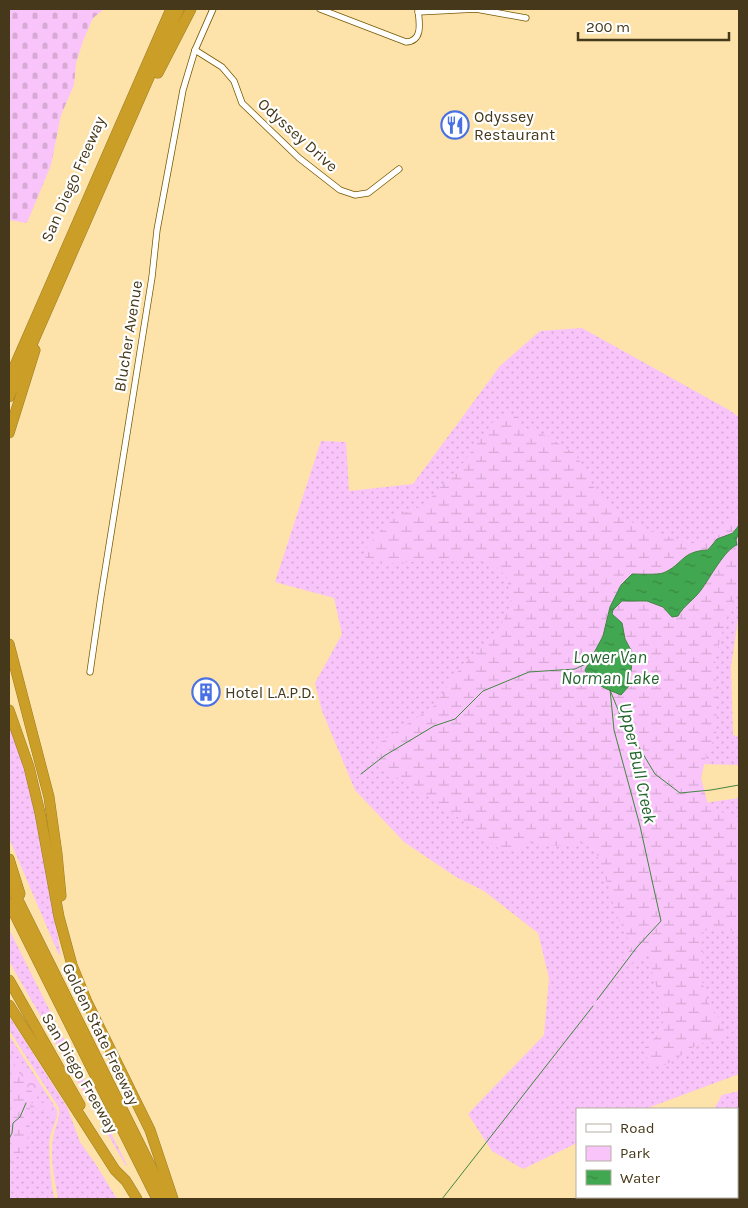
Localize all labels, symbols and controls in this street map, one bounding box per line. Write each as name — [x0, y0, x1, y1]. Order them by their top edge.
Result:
scale bar — [578, 10, 729, 42]
text: 200 m — [586, 18, 630, 36]
street label: Odyssey Drive — [254, 94, 342, 176]
place label: Odyssey Restaurant — [474, 107, 555, 144]
restaurant icon: Odyssey Restaurant — [440, 110, 470, 140]
street label: San Diego Freeway — [37, 113, 109, 245]
street label: Blucher Avenue — [110, 279, 146, 393]
water label: Lower Van Norman Lake — [561, 646, 659, 689]
building icon: Hotel L.A.P.D. — [191, 677, 221, 707]
place label: Hotel L.A.P.D. — [225, 683, 315, 702]
water label: Upper Bull Creek — [614, 701, 662, 826]
street label: Golden State Freeway — [58, 960, 144, 1109]
street label: San Diego Freeway — [38, 1010, 122, 1137]
legend — [576, 1108, 738, 1198]
text: Road — [620, 1119, 655, 1137]
text: Park — [620, 1144, 650, 1162]
text: Water — [620, 1169, 661, 1187]

